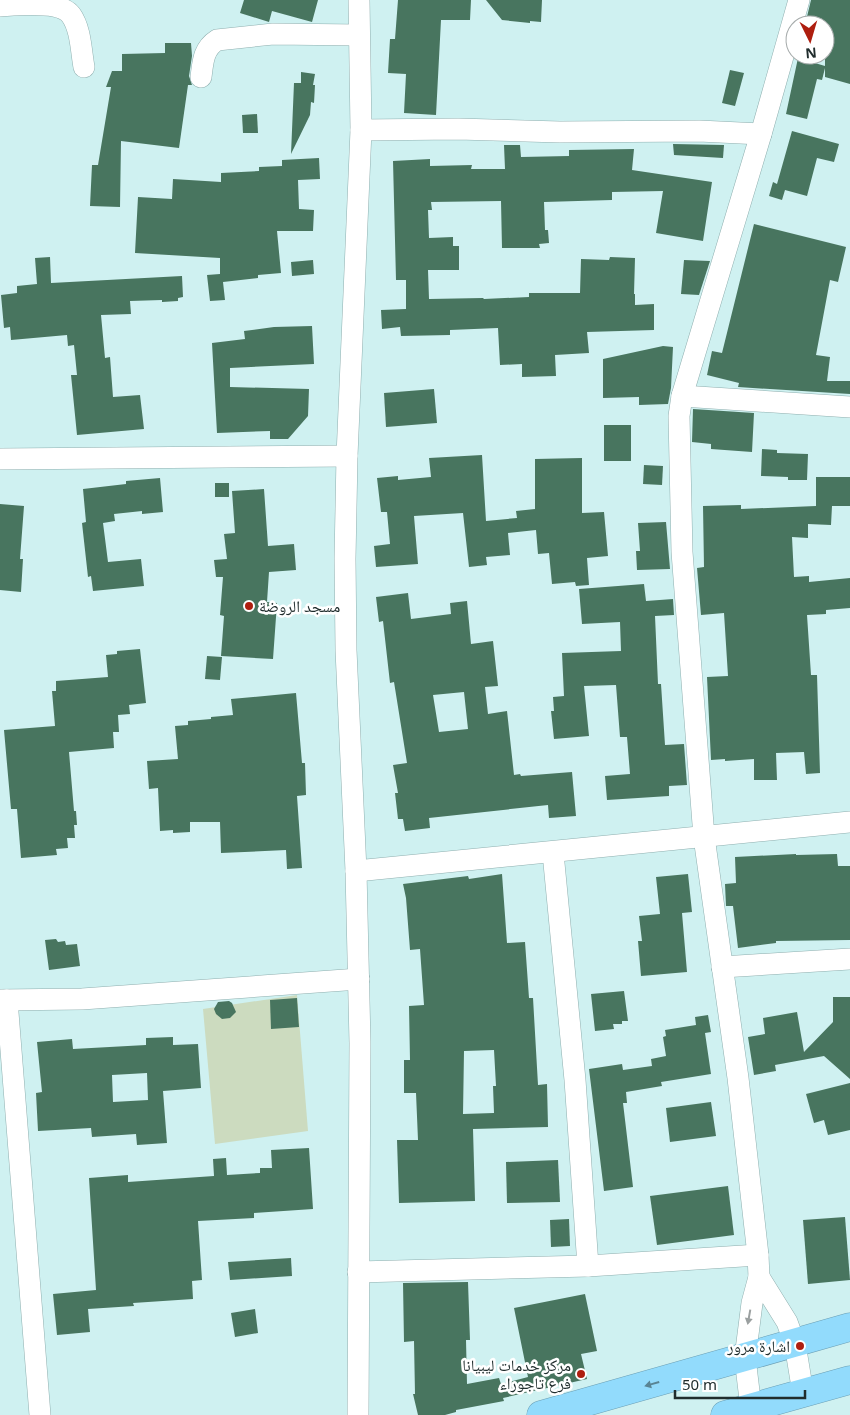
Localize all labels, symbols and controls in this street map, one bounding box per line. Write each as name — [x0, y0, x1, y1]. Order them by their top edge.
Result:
north arrow — [785, 15, 835, 65]
text: N — [805, 43, 818, 63]
place label: مسجد الروضة — [259, 595, 340, 617]
marker: مسجد الروضة — [243, 600, 255, 612]
one-way arrow — [745, 1309, 753, 1325]
place label: اشارة مرور — [726, 1335, 790, 1357]
marker: اشارة مرور — [794, 1340, 806, 1352]
place label: مركز خدمات ليبيانا فرع تاجوراء — [462, 1354, 571, 1394]
marker: مركز خدمات ليبيانا فرع تاجوراء — [575, 1368, 587, 1380]
scale bar — [675, 1368, 805, 1400]
text: 50 m — [682, 1374, 717, 1394]
one-way arrow — [644, 1380, 659, 1388]

